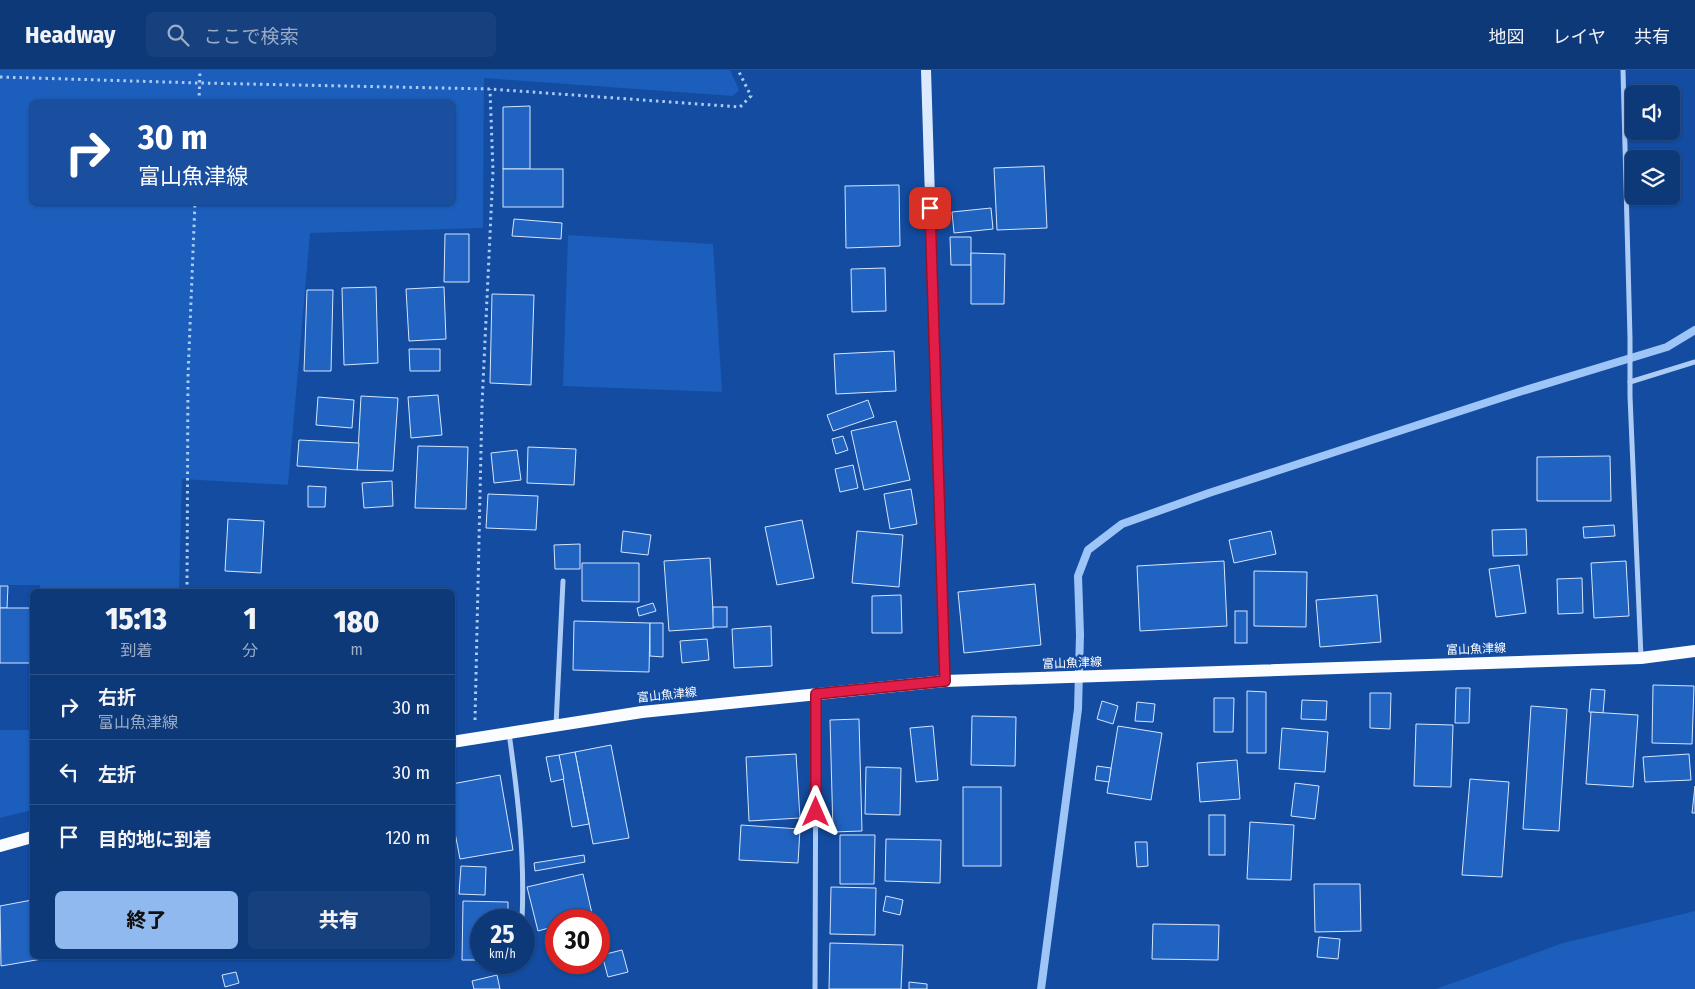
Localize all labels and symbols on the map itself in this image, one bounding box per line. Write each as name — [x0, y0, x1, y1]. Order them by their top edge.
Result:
pin — [909, 187, 951, 229]
street label: 富山魚津線 — [1446, 641, 1506, 657]
street label: 富山魚津線 — [1042, 655, 1102, 671]
street label: 富山魚津線 — [636, 685, 698, 705]
position arrow — [789, 785, 841, 837]
speed limit sign: 30 — [545, 909, 610, 974]

